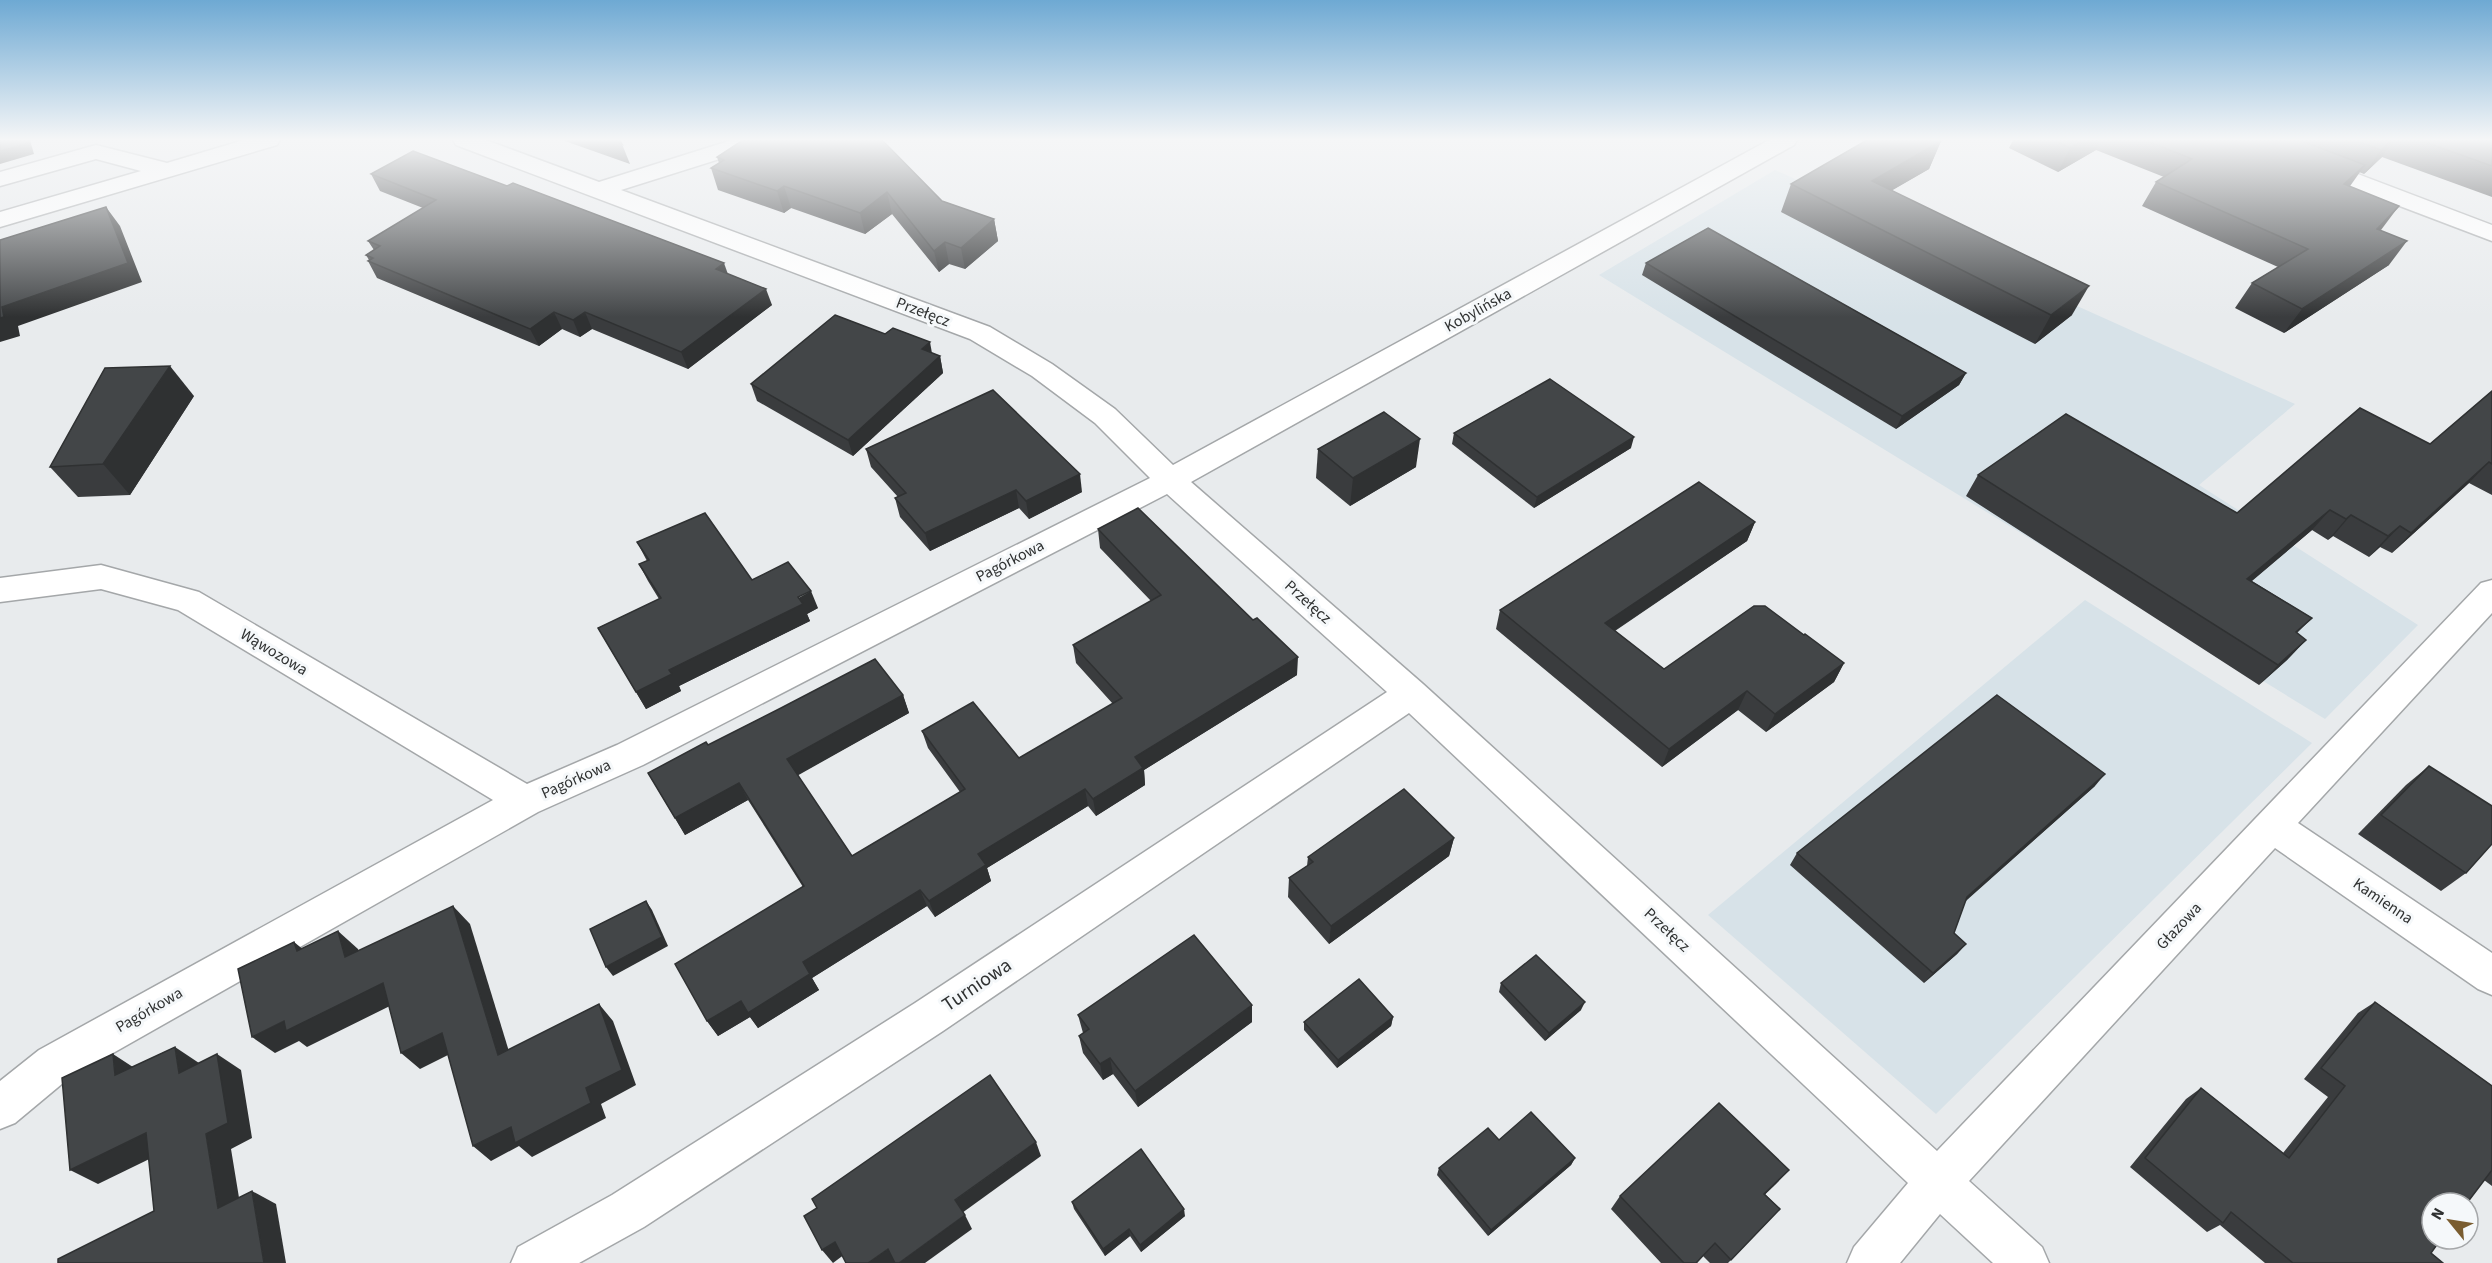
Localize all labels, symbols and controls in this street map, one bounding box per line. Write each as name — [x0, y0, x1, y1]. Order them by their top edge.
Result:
street label: Kobylińska — [1441, 283, 1515, 337]
street label: Przełęcz — [893, 292, 953, 332]
street label: Pagórkowa — [972, 534, 1048, 588]
street label: Przełęcz — [1280, 575, 1336, 629]
street label: Wąwozowa — [236, 623, 312, 681]
street label: Pagórkowa — [538, 754, 614, 804]
street label: Kamienna — [2349, 873, 2417, 929]
street label: Głazowa — [2151, 898, 2207, 954]
street label: Przełęcz — [1639, 903, 1695, 957]
street label: Turniowa — [937, 951, 1017, 1019]
street label: Pagórkowa — [111, 982, 187, 1038]
north arrow — [2420, 1191, 2480, 1251]
text: N — [2426, 1204, 2450, 1224]

